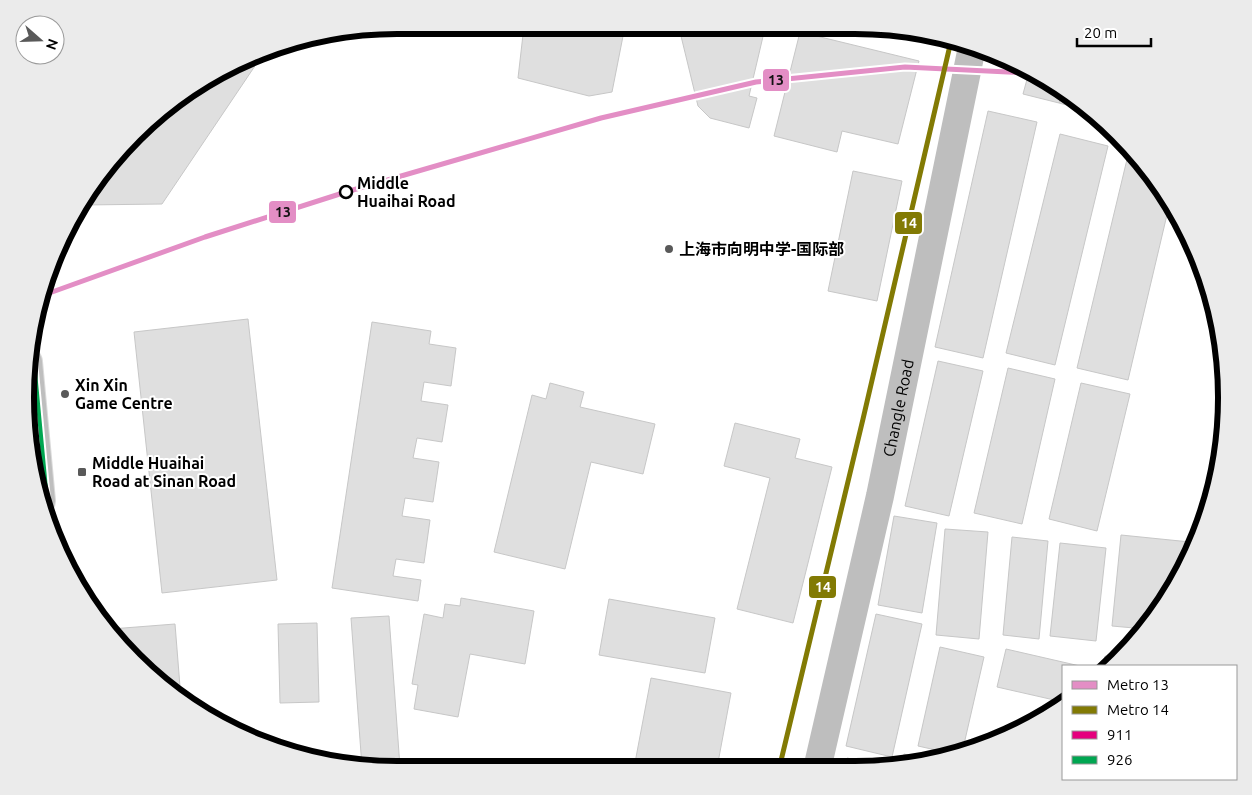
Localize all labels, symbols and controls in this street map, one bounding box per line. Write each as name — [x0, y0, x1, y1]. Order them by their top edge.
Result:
north arrow — [15, 15, 65, 65]
scale bar — [1077, 15, 1151, 47]
text: 20 m — [1084, 24, 1117, 41]
text: N — [43, 37, 62, 52]
line badge: 13 — [762, 68, 790, 92]
text: 13 — [768, 72, 784, 88]
place label: Middle Huaihai Road — [357, 174, 455, 210]
marker: Middle Huaihai Road — [339, 185, 353, 199]
line badge: 13 — [268, 200, 297, 224]
text: 13 — [275, 204, 291, 220]
line badge: 14 — [894, 211, 923, 235]
text: 14 — [901, 215, 917, 231]
place label: 上海市向明中学-国际部 — [679, 240, 844, 258]
marker: 上海市向明中学-国际部 — [663, 243, 675, 255]
street label: Changle Road — [879, 358, 917, 458]
place label: Xin Xin Game Centre — [75, 376, 173, 412]
marker: Xin Xin Game Centre — [59, 388, 71, 400]
place label: Middle Huaihai Road at Sinan Road — [92, 454, 236, 490]
marker: Middle Huaihai Road at Sinan Road — [76, 466, 88, 478]
line badge: 14 — [808, 575, 837, 599]
text: 14 — [815, 579, 831, 595]
legend — [1062, 665, 1237, 780]
text: Metro 13 — [1107, 676, 1169, 693]
text: Metro 14 — [1107, 701, 1169, 718]
text: 911 — [1107, 726, 1132, 743]
text: 926 — [1107, 751, 1132, 768]

